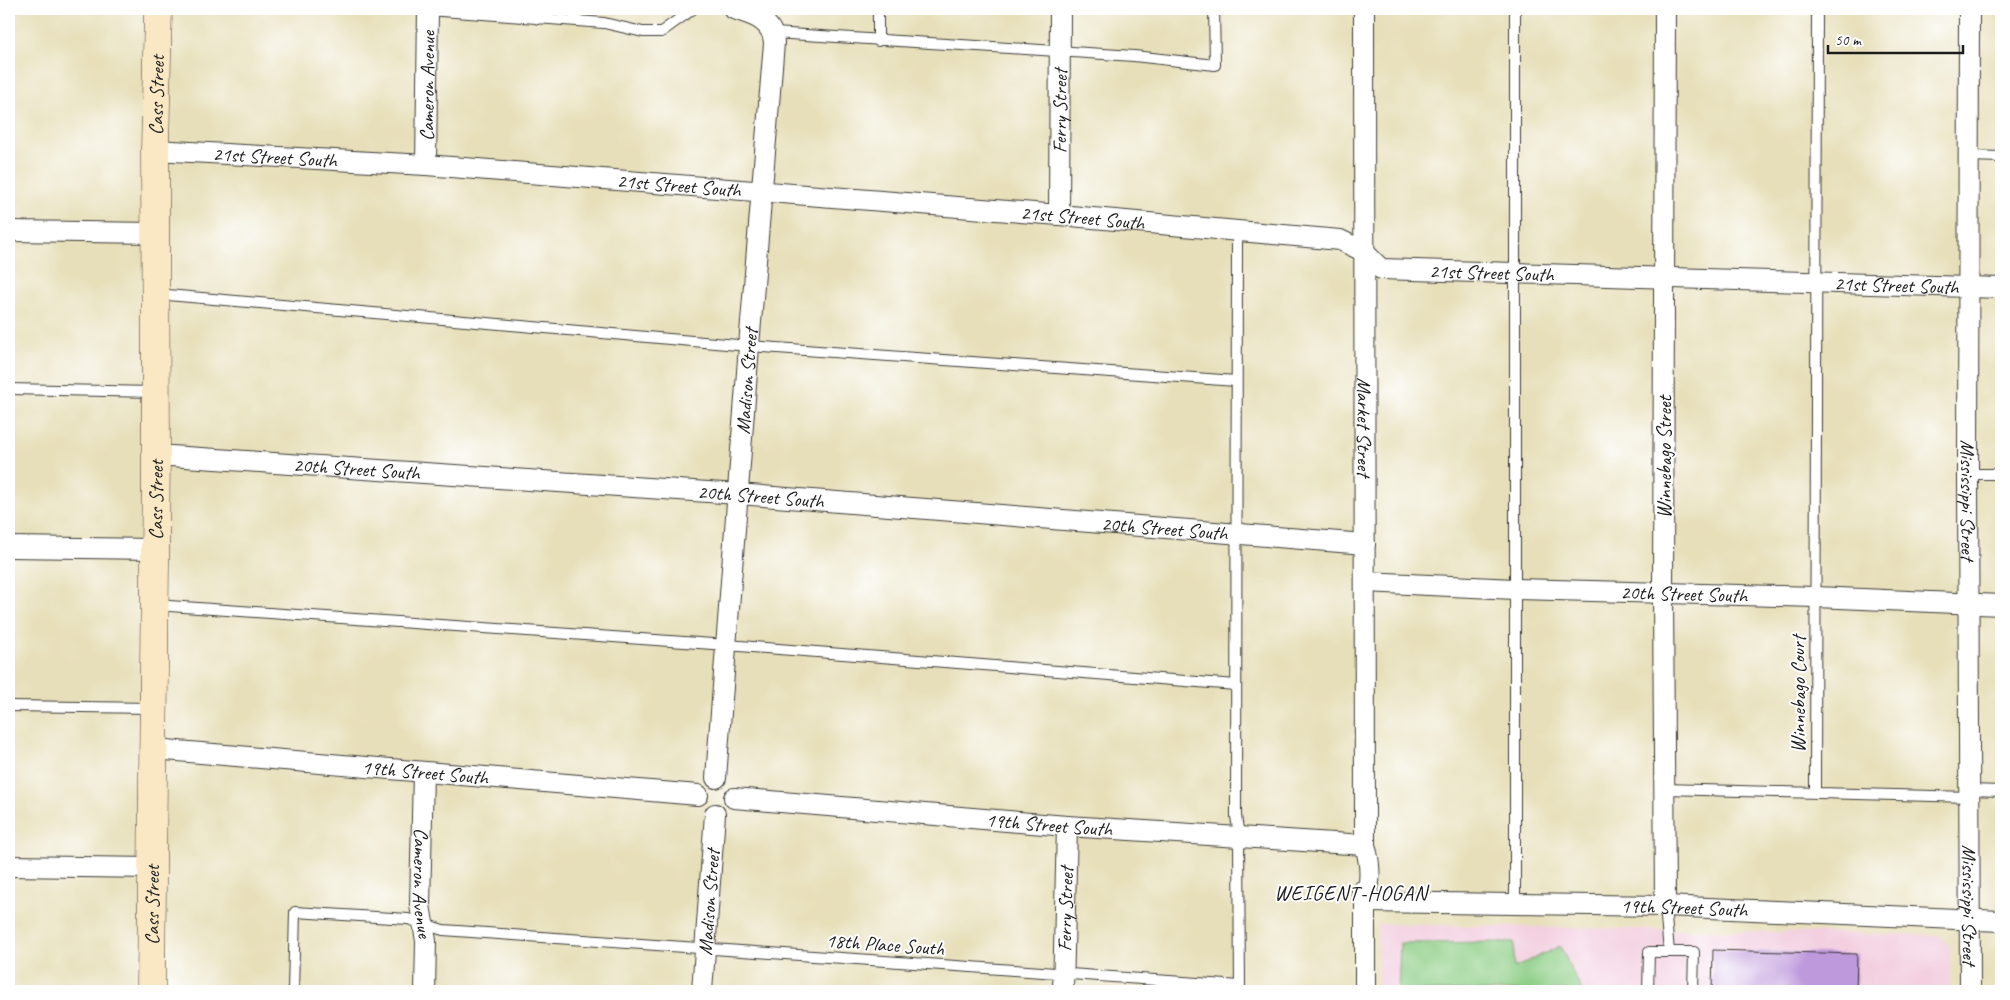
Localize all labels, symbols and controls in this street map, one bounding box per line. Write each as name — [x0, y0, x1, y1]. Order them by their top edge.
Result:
scale bar — [1828, 22, 1962, 54]
street label: Cameron Avenue — [414, 29, 441, 141]
text: 50 m — [1835, 31, 1862, 50]
street label: Cass Street — [143, 52, 170, 135]
street label: Ferry Street — [1047, 65, 1073, 153]
street label: 21st Street South — [212, 141, 339, 173]
street label: 21st Street South — [616, 168, 743, 203]
street label: 21st Street South — [1019, 200, 1147, 236]
street label: 21st Street South — [1429, 258, 1556, 287]
street label: 21st Street South — [1834, 271, 1961, 300]
street label: Madison Street — [730, 324, 764, 435]
street label: Market Street — [1351, 377, 1377, 480]
street label: Winnebago Street — [1652, 393, 1677, 518]
street label: Mississippi Street — [1955, 440, 1980, 564]
street label: 20th Street South — [292, 452, 422, 486]
street label: Cass Street — [143, 458, 169, 540]
street label: 20th Street South — [697, 479, 826, 514]
street label: 20th Street South — [1100, 511, 1230, 546]
street label: 20th Street South — [1620, 580, 1749, 608]
street label: Winnebago Court — [1786, 632, 1811, 752]
street label: 19th Street South — [361, 755, 491, 790]
street label: 19th Street South — [985, 807, 1115, 842]
street label: Cameron Avenue — [407, 828, 438, 941]
street label: Madison Street — [693, 845, 726, 956]
street label: Mississippi Street — [1956, 845, 1982, 969]
street label: Cass Street — [139, 863, 165, 945]
street label: Ferry Street — [1052, 863, 1079, 952]
district label: WEIGENT-HOGAN — [1274, 880, 1430, 906]
street label: 19th Street South — [1620, 893, 1749, 923]
street label: 18th Place South — [825, 928, 946, 961]

